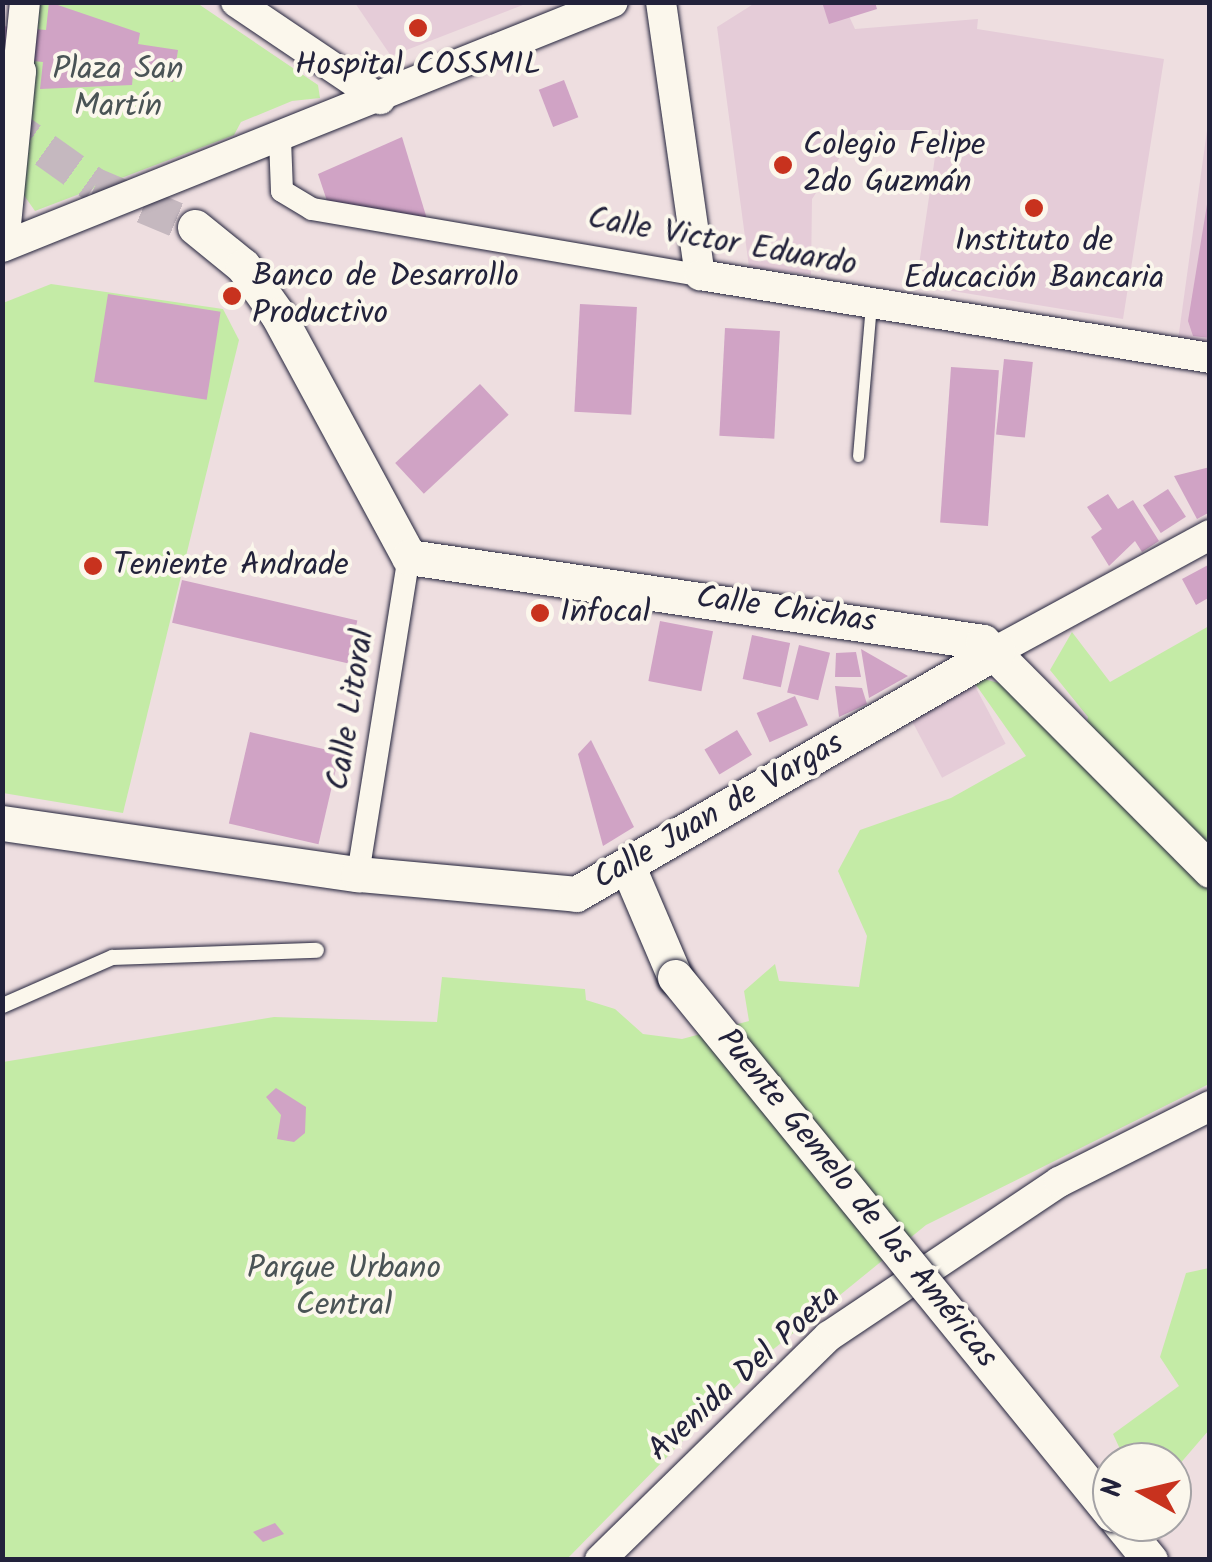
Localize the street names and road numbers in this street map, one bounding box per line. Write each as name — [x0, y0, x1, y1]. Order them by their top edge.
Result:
street label: Calle Victor Eduardo — [585, 200, 859, 286]
street label: Calle Chichas — [694, 579, 878, 643]
street label: Calle Litoral — [320, 627, 384, 793]
street label: Calle Juan de Vargas — [587, 725, 851, 899]
street label: Puente Gemelo de las Américas — [707, 1022, 1005, 1376]
street label: Avenida Del Poeta — [641, 1278, 849, 1470]

